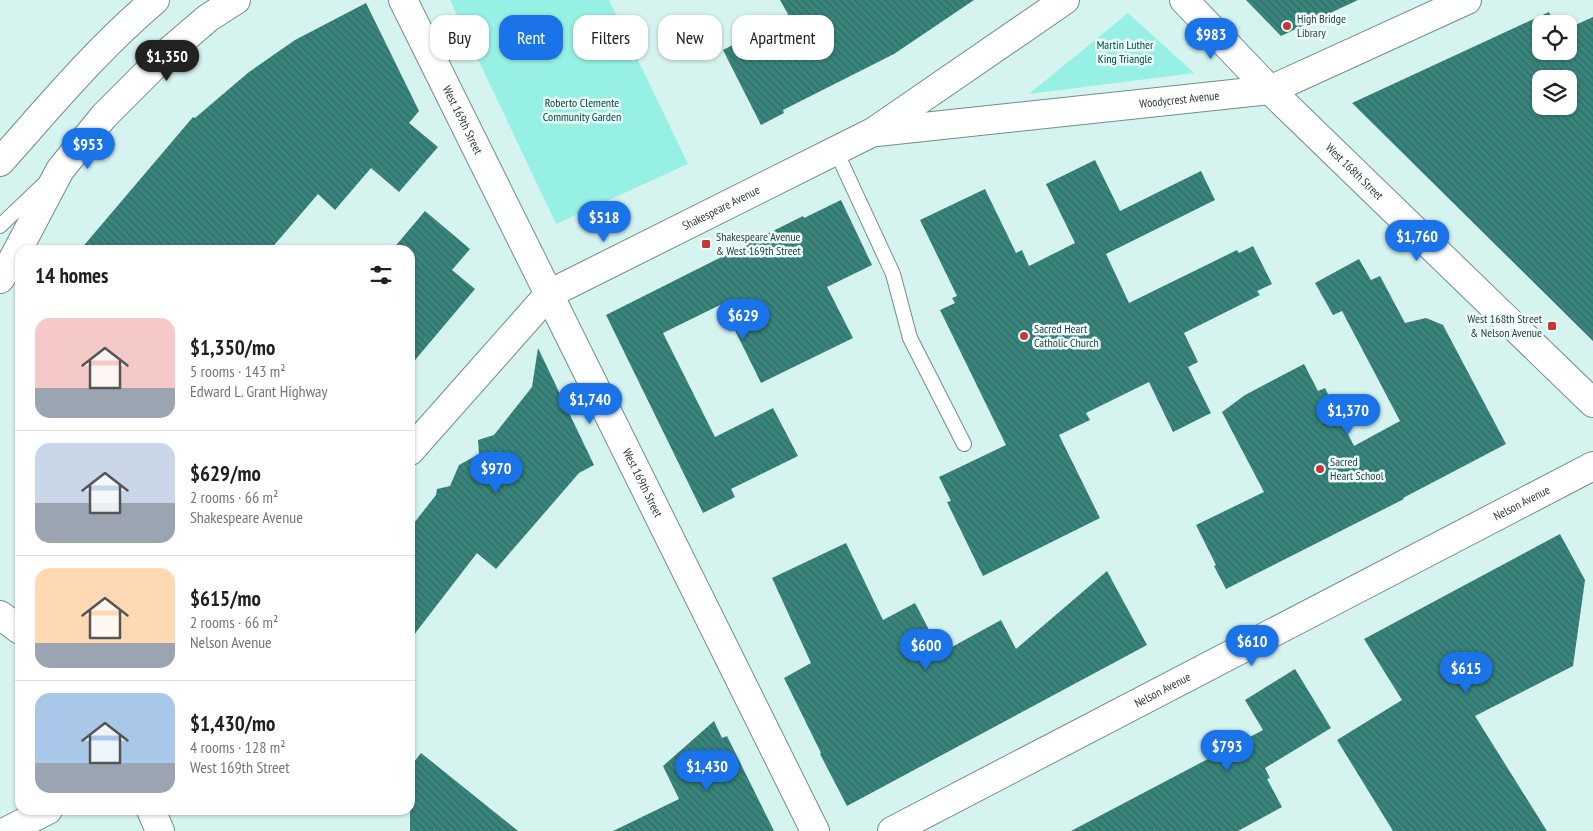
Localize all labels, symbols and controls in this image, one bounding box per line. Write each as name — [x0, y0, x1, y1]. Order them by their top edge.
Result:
place label: High Bridge Library — [1297, 11, 1346, 40]
chip: Buy — [430, 15, 489, 60]
chip: Rent — [499, 15, 563, 60]
chip: Filters — [573, 15, 648, 60]
chip: New — [658, 15, 722, 60]
chip: Apartment — [732, 15, 834, 60]
map controls — [1532, 15, 1577, 115]
button: locate — [1532, 15, 1577, 60]
pin: $983 — [1181, 18, 1241, 60]
marker: High Bridge Library — [1281, 20, 1293, 32]
text: $983 — [1196, 24, 1226, 44]
park label: Martin Luther King Triangle — [1097, 37, 1154, 66]
pin: $1,350 — [126, 39, 208, 82]
text: $1,350 — [146, 46, 188, 66]
button: layers — [1532, 70, 1577, 115]
street label: West 169th Street — [440, 83, 487, 157]
street label: Woodycrest Avenue — [1139, 87, 1220, 111]
park label: Roberto Clemente Community Garden — [543, 95, 621, 124]
pin: $953 — [58, 128, 118, 170]
text: $953 — [73, 134, 103, 154]
street label: West 168th Street — [1323, 140, 1387, 203]
street label: Shakespeare Avenue — [680, 182, 762, 233]
pin: $518 — [574, 200, 634, 243]
text: $518 — [589, 207, 619, 227]
pin: $1,760 — [1376, 220, 1458, 262]
text: $1,760 — [1396, 226, 1438, 246]
place label: Shakespeare Avenue & West 169th Street — [716, 229, 802, 258]
marker: Shakespeare Avenue & West 169th Street — [700, 238, 712, 250]
icon: filters — [367, 261, 395, 289]
text: 14 homes — [35, 262, 108, 289]
pin: $629 — [713, 298, 773, 341]
text: $629 — [728, 305, 758, 325]
place label: West 168th Street & Nelson Avenue — [1467, 311, 1543, 340]
marker: West 168th Street & Nelson Avenue — [1546, 320, 1558, 332]
place label: Sacred Heart Catholic Church — [1034, 321, 1099, 350]
marker: Sacred Heart Catholic Church — [1018, 330, 1030, 342]
text: $1,350/mo — [190, 334, 275, 361]
icon: home — [75, 338, 135, 398]
text: 5 rooms · 143 m² — [190, 361, 286, 381]
text: Edward L. Grant Highway — [190, 381, 328, 401]
pin: $1,740 — [549, 382, 631, 425]
text: $1,740 — [569, 389, 611, 409]
pin: $1,370 — [1307, 394, 1389, 436]
text: $1,370 — [1327, 400, 1369, 420]
street label: West 169th Street — [620, 446, 667, 520]
pin: $970 — [466, 452, 526, 494]
place label: Sacred Heart School — [1330, 454, 1384, 483]
text: $970 — [481, 458, 511, 478]
text: $629/mo — [190, 460, 261, 487]
icon: home — [75, 463, 135, 523]
marker: Sacred Heart School — [1314, 463, 1326, 475]
street label: Nelson Avenue — [1491, 482, 1552, 523]
text: 2 rooms · 66 m² — [190, 487, 278, 507]
text: Shakespeare Avenue — [190, 507, 303, 527]
text: $615/mo — [190, 585, 261, 612]
icon: home — [75, 588, 135, 648]
text: 2 rooms · 66 m² — [190, 612, 278, 632]
pin: $610 — [1222, 624, 1282, 667]
pin: $600 — [896, 628, 956, 671]
text: $610 — [1237, 631, 1267, 651]
text: Nelson Avenue — [190, 632, 272, 652]
text: $600 — [911, 635, 941, 655]
pin: $615 — [1436, 652, 1496, 694]
text: $615 — [1451, 658, 1481, 678]
street label: Nelson Avenue — [1132, 669, 1193, 711]
text: $1,430/mo — [190, 710, 275, 737]
icon: home — [75, 713, 135, 773]
pin: $793 — [1197, 730, 1257, 772]
text: $793 — [1212, 736, 1242, 756]
text: 4 rooms · 128 m² — [190, 737, 286, 757]
pin: $1,430 — [666, 750, 748, 792]
text: $1,430 — [686, 756, 728, 776]
text: West 169th Street — [190, 757, 290, 777]

